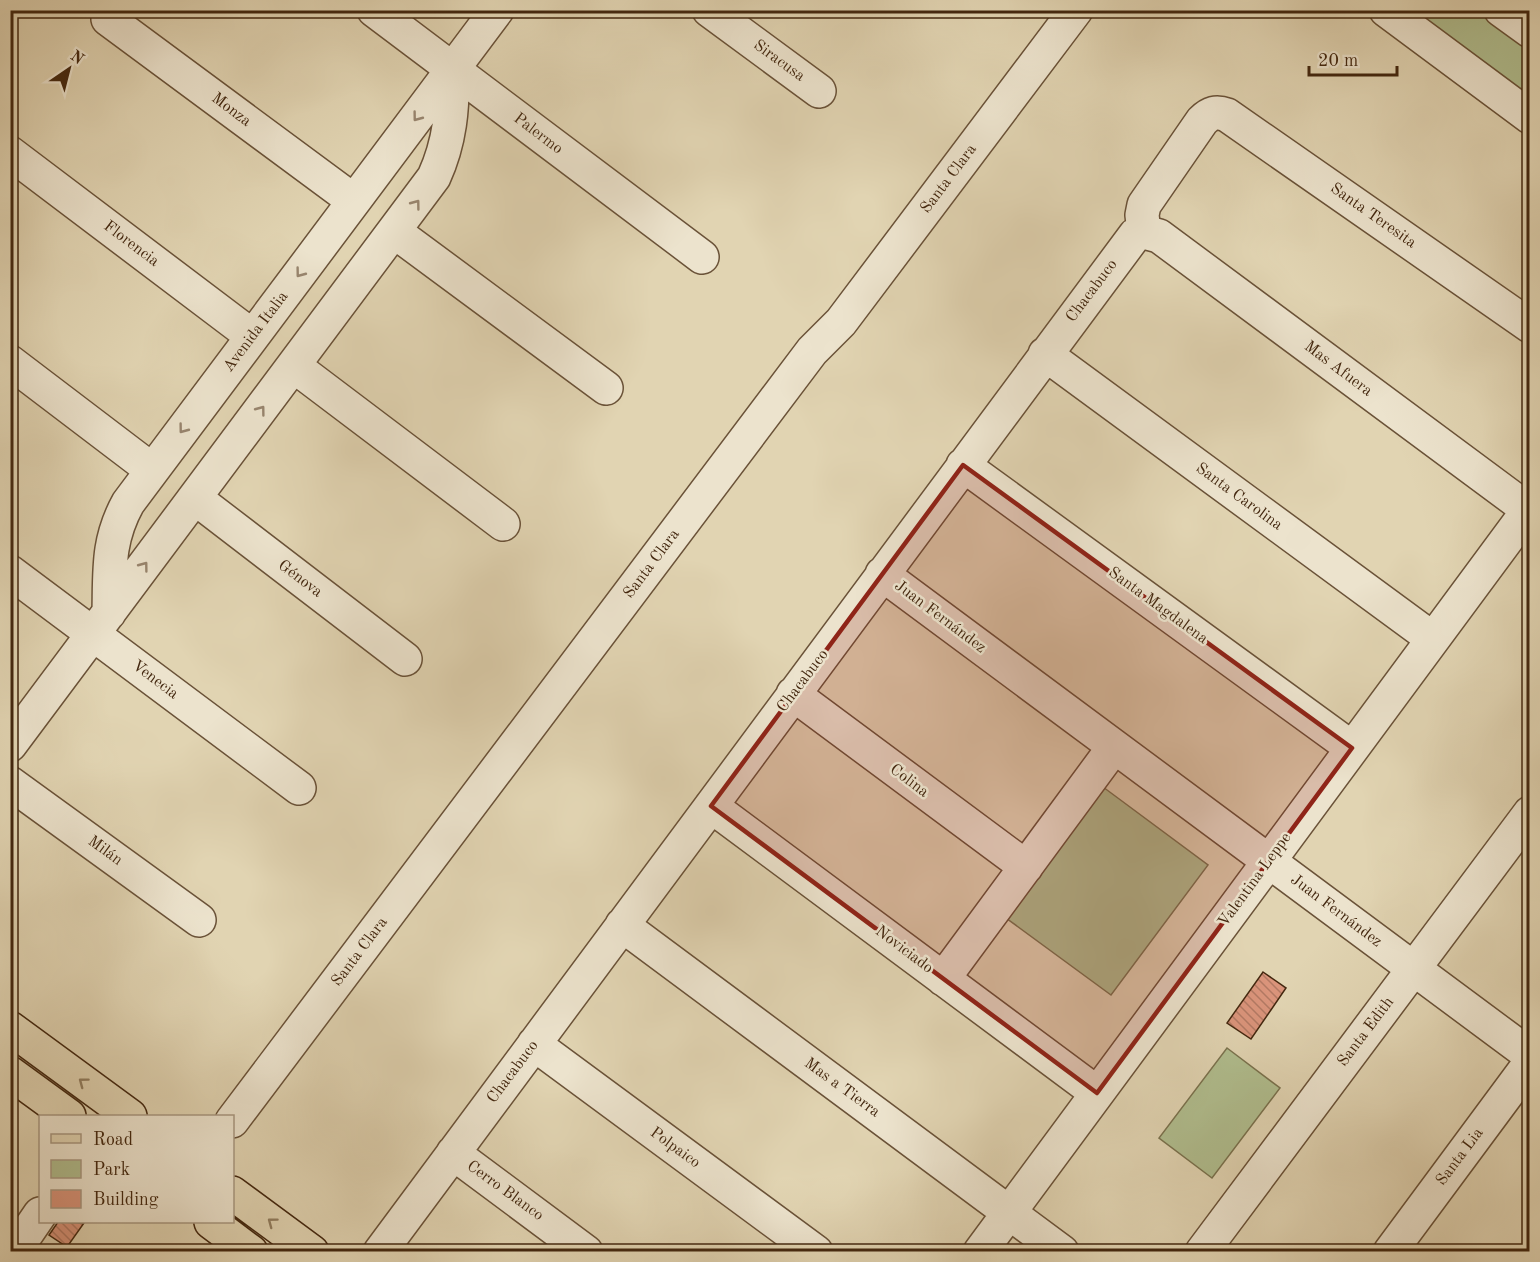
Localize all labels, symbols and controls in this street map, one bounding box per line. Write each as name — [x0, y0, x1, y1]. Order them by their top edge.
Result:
street label: Siracusa — [750, 37, 808, 85]
north arrow — [39, 39, 99, 99]
scale bar — [1309, 39, 1398, 77]
text: N — [67, 48, 87, 69]
text: 20 m — [1318, 52, 1358, 70]
street label: Monza — [208, 90, 254, 130]
one-way arrow — [413, 110, 424, 121]
street label: Palermo — [510, 110, 566, 158]
street label: Santa Clara — [918, 141, 980, 217]
street label: Santa Teresita — [1327, 181, 1419, 252]
one-way arrow — [408, 200, 419, 211]
street label: Florencia — [100, 218, 162, 270]
street label: Chacabuco — [1063, 257, 1121, 325]
one-way arrow — [296, 266, 307, 277]
street label: Avenida Italia — [221, 289, 291, 375]
street label: Mas Afuera — [1301, 338, 1375, 400]
one-way arrow — [253, 406, 264, 417]
one-way arrow — [179, 422, 190, 433]
street label: Santa Carolina — [1193, 460, 1285, 534]
street label: Santa Clara — [621, 526, 683, 602]
street label: Génova — [275, 557, 325, 601]
one-way arrow — [136, 562, 147, 573]
street label: Santa Magdalena — [1105, 565, 1211, 647]
street label: Juan Fernández — [891, 578, 989, 656]
street label: Chacabuco — [774, 647, 832, 715]
street label: Venecia — [129, 658, 181, 703]
street label: Colina — [887, 761, 931, 801]
street label: Valentina Leppe — [1216, 830, 1294, 930]
street label: Milán — [85, 833, 126, 869]
street label: Juan Fernández — [1287, 872, 1385, 950]
street label: Santa Clara — [329, 914, 391, 990]
street label: Noviciado — [872, 923, 936, 977]
street label: Santa Edith — [1335, 994, 1397, 1070]
street label: Chacabuco — [484, 1038, 542, 1106]
street label: Mas a Tierra — [801, 1055, 883, 1121]
one-way arrow — [78, 1078, 89, 1089]
legend — [39, 1115, 234, 1223]
street label: Polpaico — [647, 1125, 703, 1171]
street label: Santa Lia — [1433, 1125, 1487, 1189]
text: Road — [93, 1131, 133, 1149]
street label: Cerro Blanco — [464, 1158, 546, 1224]
text: Park — [93, 1161, 130, 1179]
text: Building — [93, 1191, 159, 1209]
one-way arrow — [268, 1218, 279, 1229]

